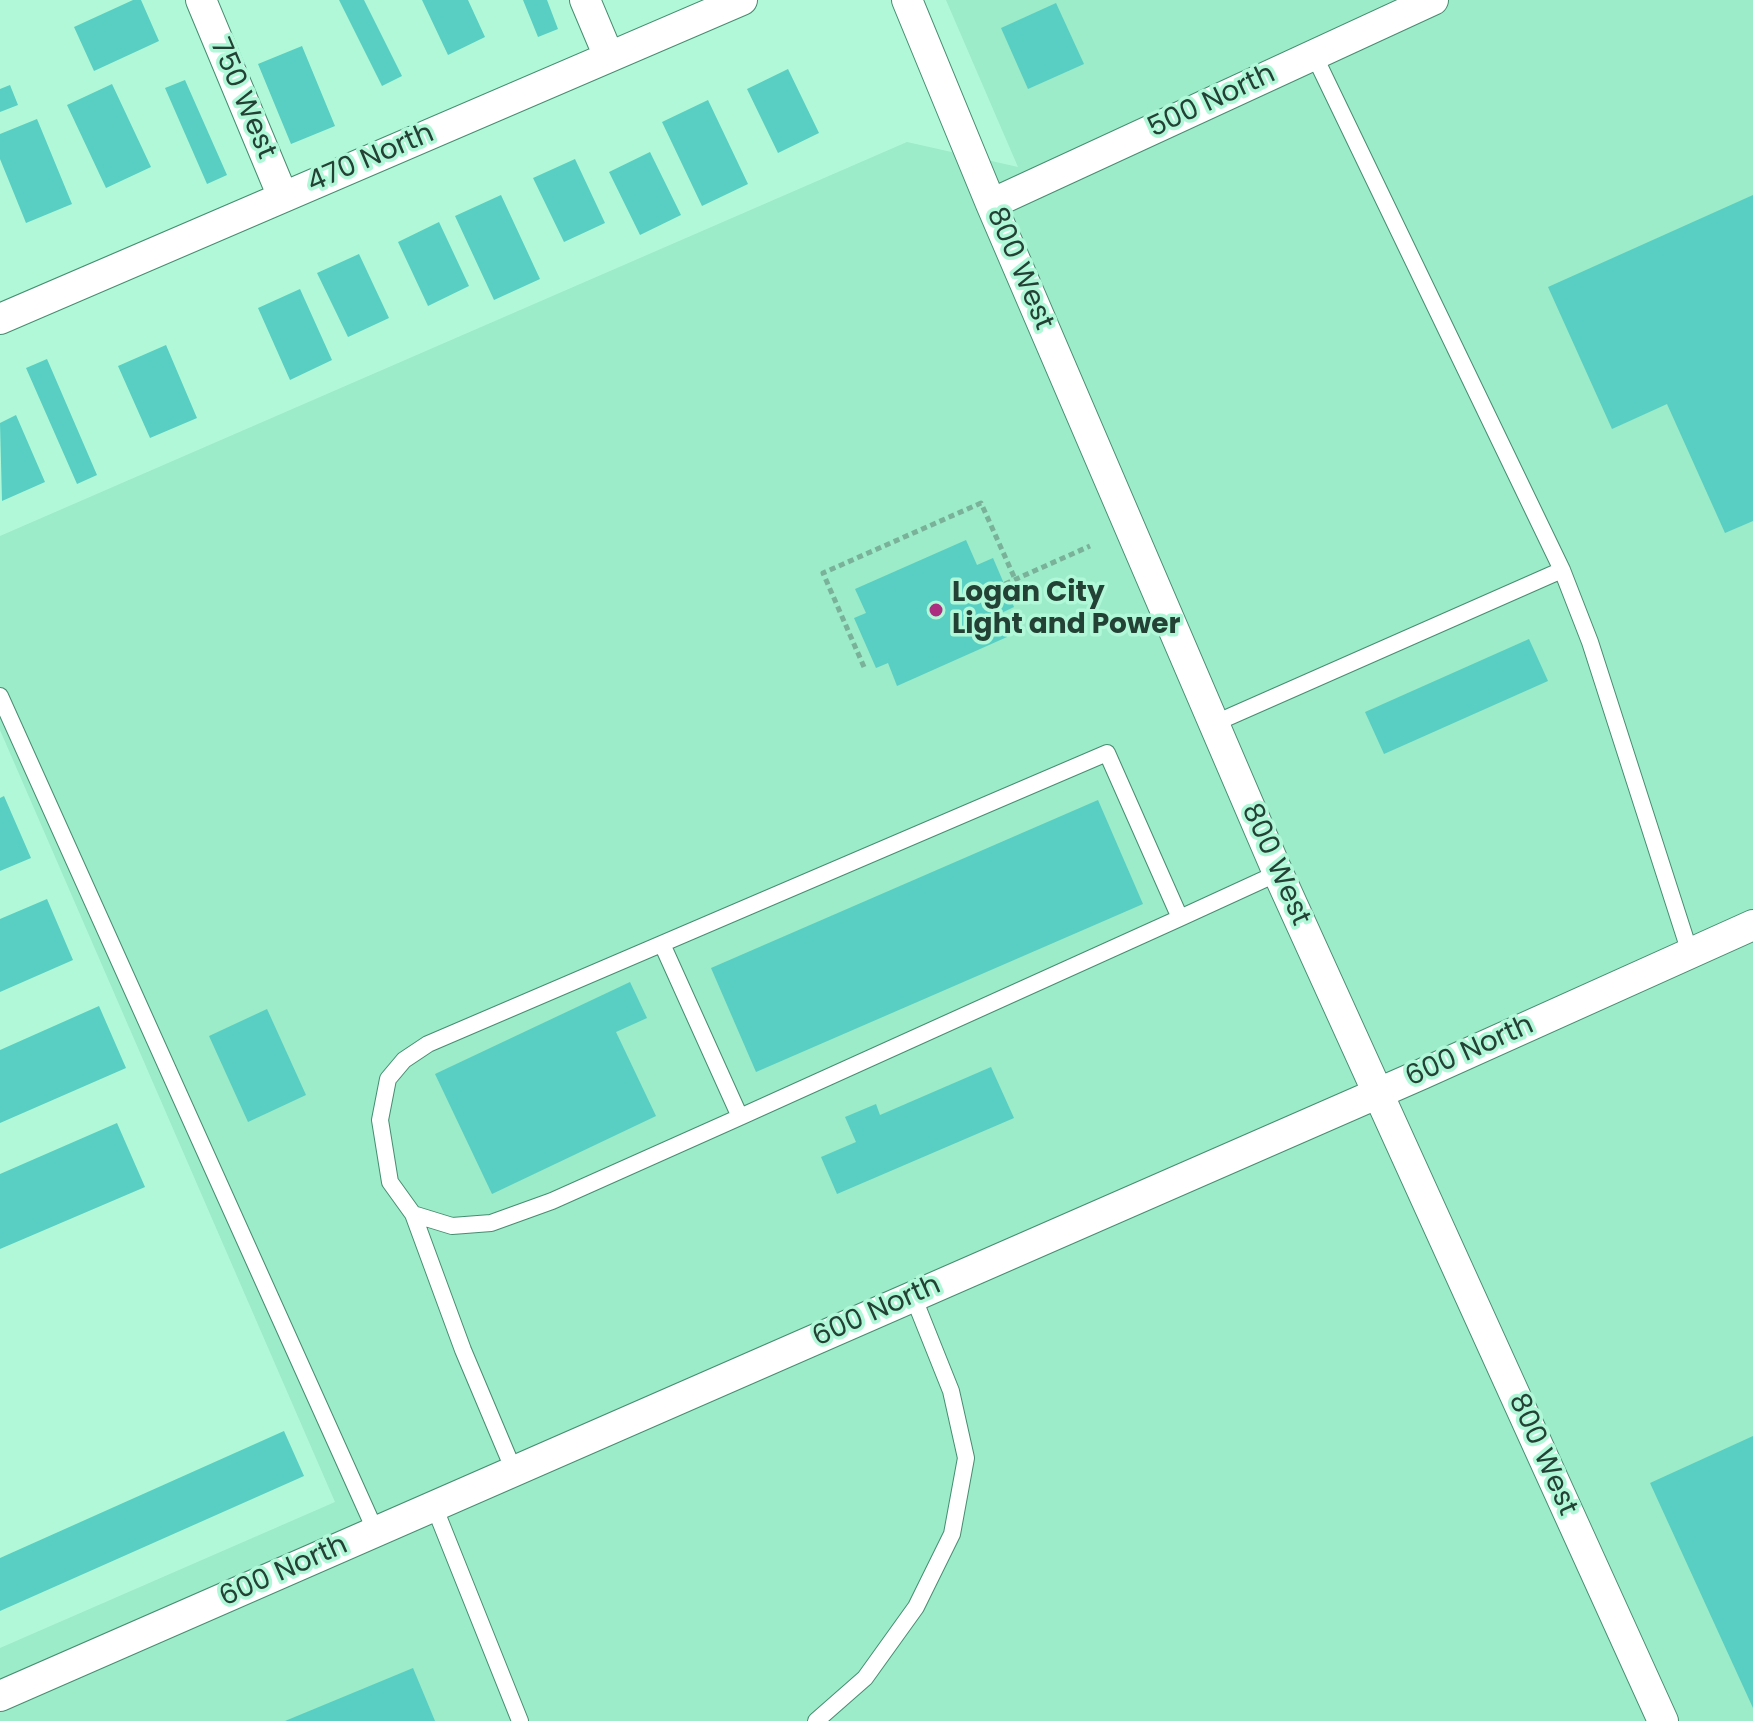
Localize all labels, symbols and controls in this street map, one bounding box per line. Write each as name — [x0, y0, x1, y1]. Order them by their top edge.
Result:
street label: 750 West — [202, 34, 282, 164]
street label: 500 North — [1143, 58, 1281, 146]
street label: 470 North — [303, 117, 439, 201]
street label: 800 West — [978, 203, 1060, 335]
place label: Logan City Light and Power — [952, 577, 1180, 643]
marker: Logan City Light and Power — [927, 601, 945, 619]
street label: 800 West — [1233, 799, 1317, 931]
street label: 600 North — [1401, 1009, 1539, 1095]
street label: 600 North — [808, 1269, 946, 1355]
street label: 800 West — [1500, 1389, 1584, 1521]
street label: 600 North — [215, 1529, 353, 1615]

